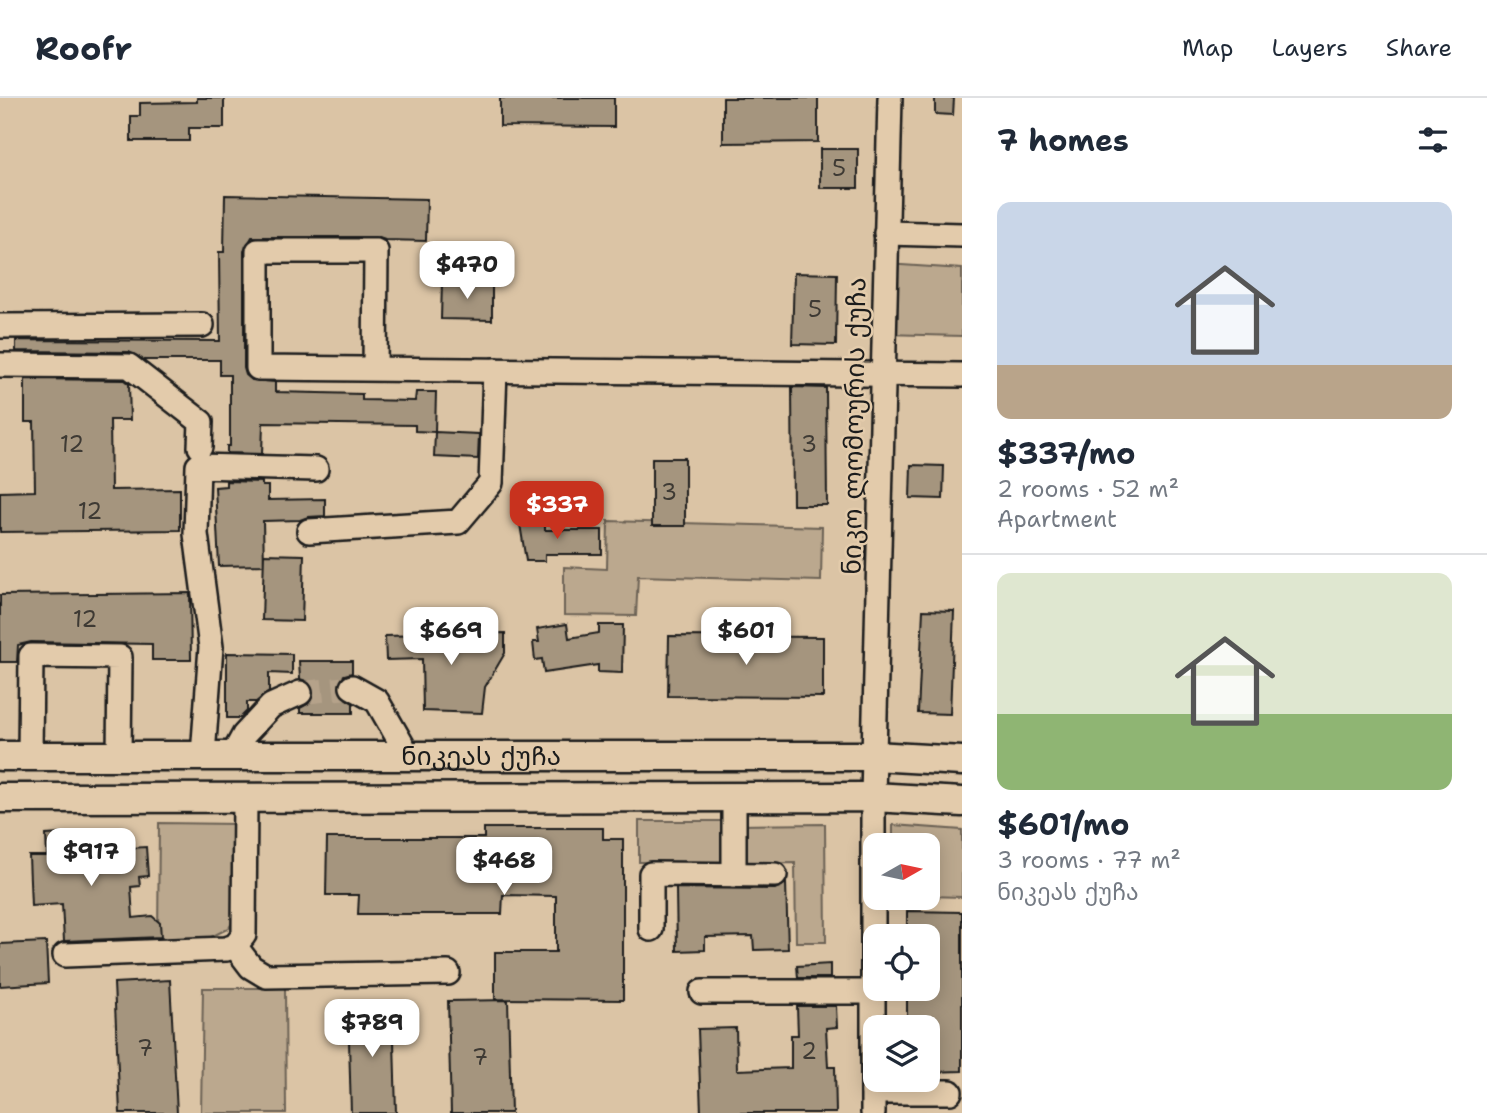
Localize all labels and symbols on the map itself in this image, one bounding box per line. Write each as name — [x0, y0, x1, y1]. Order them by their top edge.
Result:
house number: 5 — [832, 153, 846, 183]
pin: $470 — [426, 242, 508, 301]
street label: ნიკო ლომოურის ქუჩა — [833, 277, 874, 575]
house number: 5 — [808, 294, 822, 324]
house number: 12 — [60, 429, 84, 459]
house number: 3 — [801, 429, 817, 459]
house number: 3 — [661, 477, 677, 507]
pin: $337 — [516, 482, 598, 541]
house number: 12 — [78, 496, 102, 526]
house number: 12 — [73, 604, 97, 634]
pin: $669 — [410, 608, 492, 667]
pin: $601 — [705, 608, 787, 667]
street label: ნიკეას ქუჩა — [401, 738, 561, 773]
pin: $917 — [50, 828, 132, 888]
north arrow — [863, 833, 940, 910]
pin: $468 — [463, 838, 545, 897]
pin: $789 — [331, 1000, 413, 1059]
house number: 7 — [137, 1033, 153, 1063]
house number: 2 — [801, 1036, 817, 1066]
house number: 7 — [472, 1042, 488, 1072]

